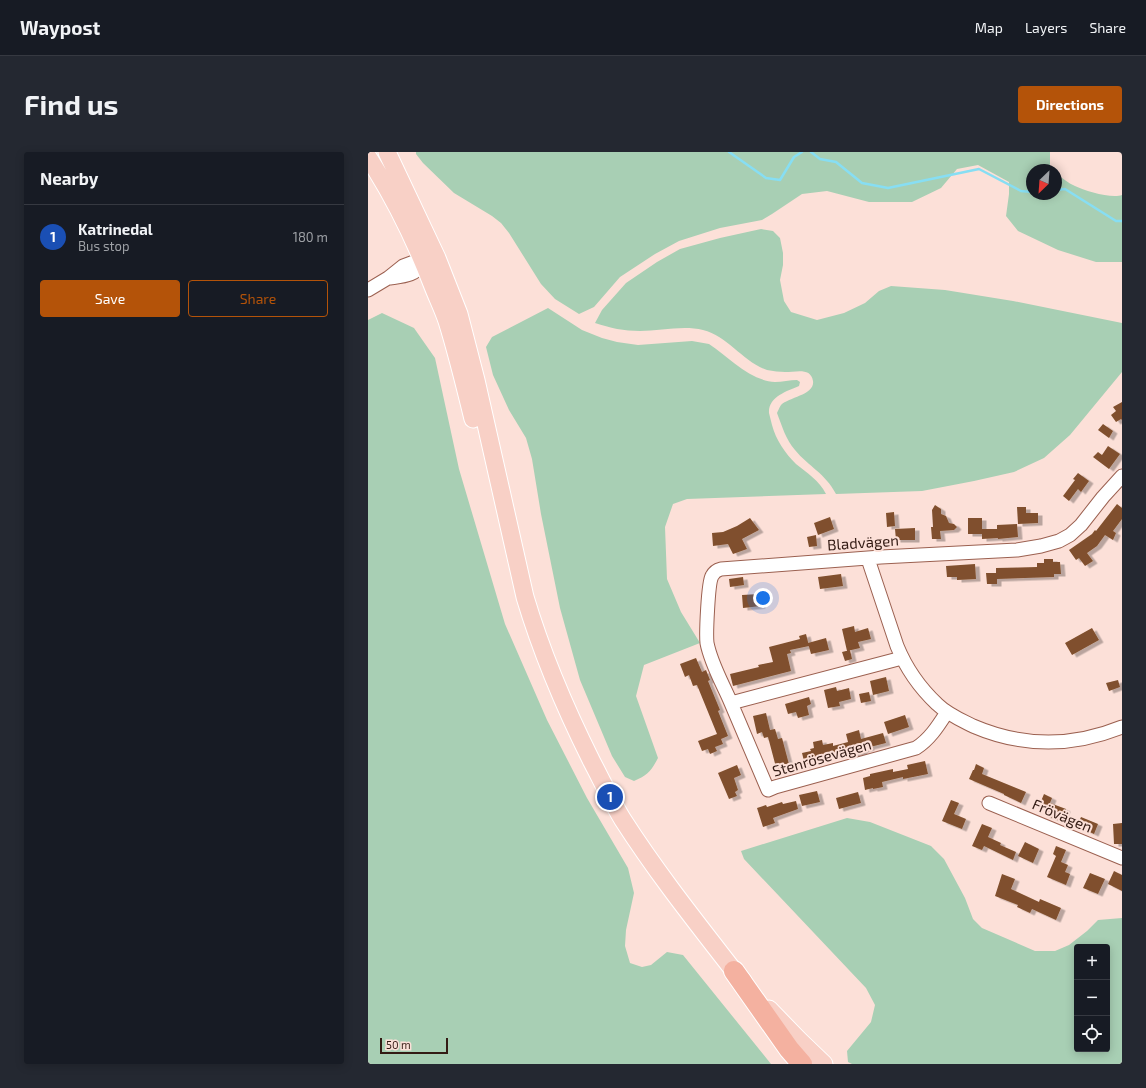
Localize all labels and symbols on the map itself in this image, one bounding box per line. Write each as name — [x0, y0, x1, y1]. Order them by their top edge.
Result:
north arrow — [1026, 164, 1062, 200]
street label: Bladvägen — [826, 531, 899, 553]
your location — [753, 588, 773, 608]
street label: Stenrösevägen — [770, 734, 873, 780]
pin: 1 — [597, 782, 623, 812]
street label: Frövägen — [1030, 794, 1095, 836]
scale bar — [380, 1036, 448, 1055]

